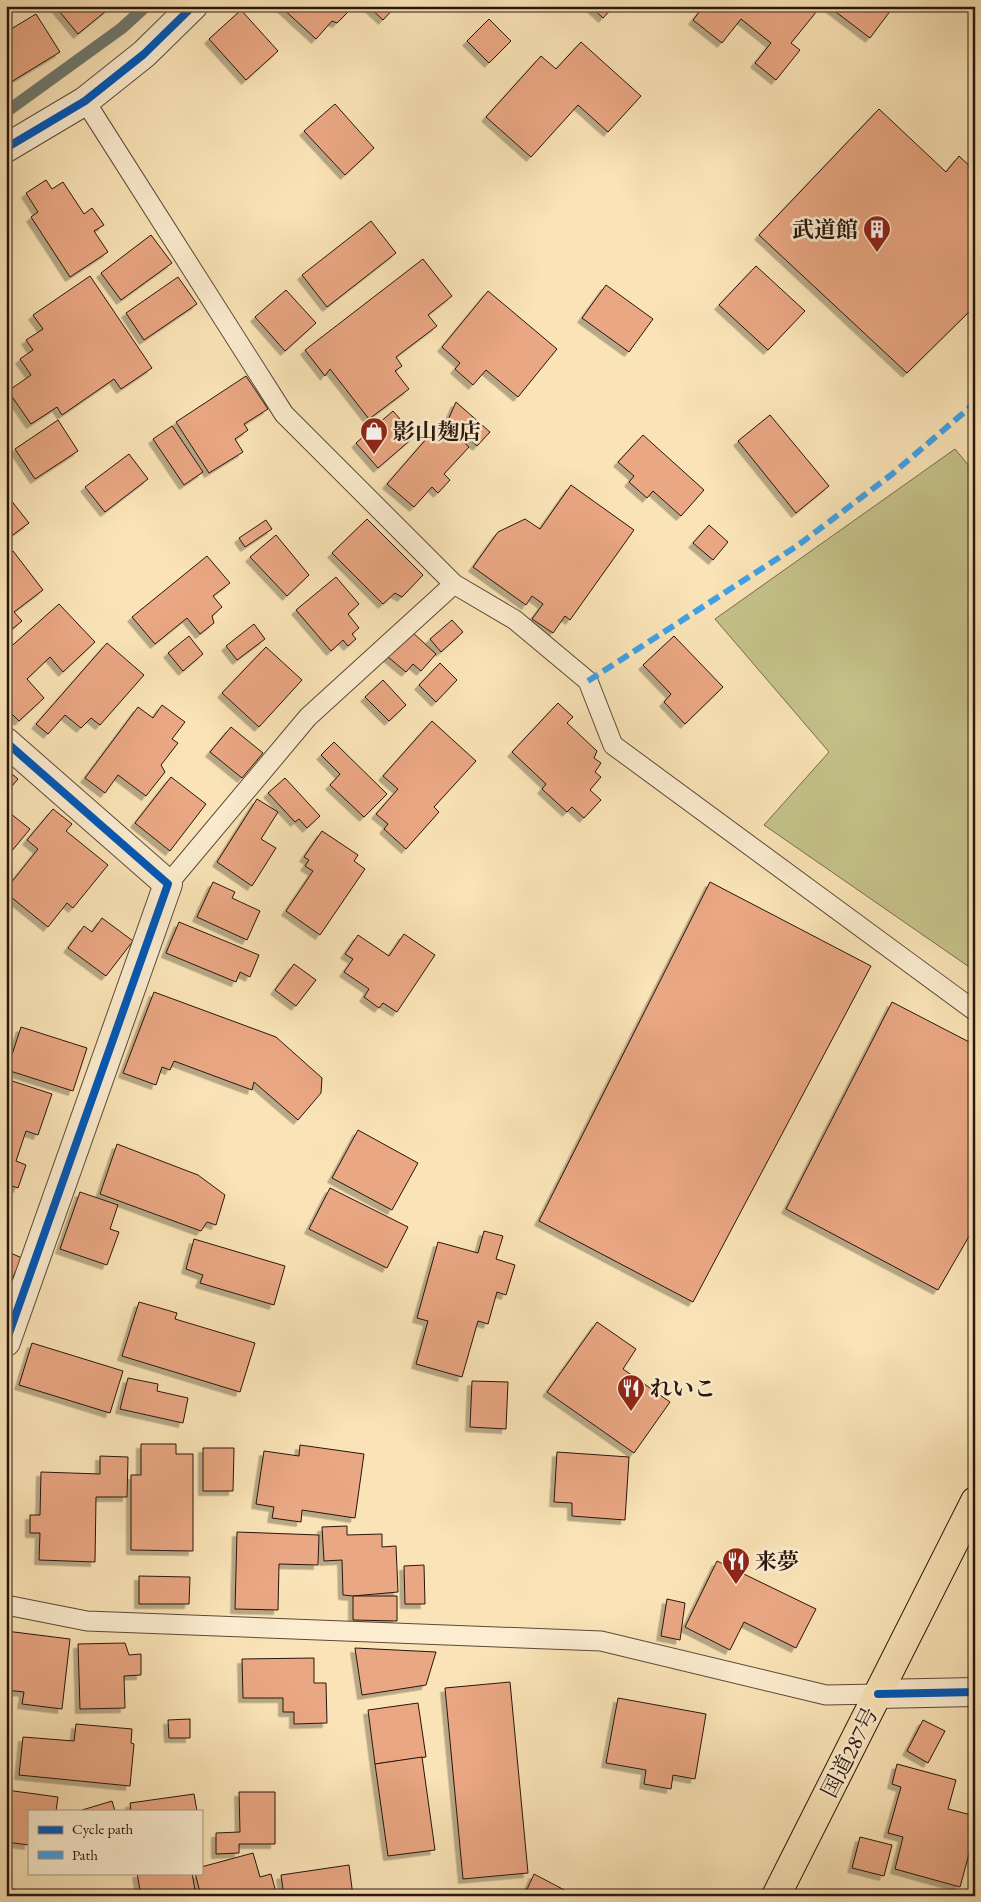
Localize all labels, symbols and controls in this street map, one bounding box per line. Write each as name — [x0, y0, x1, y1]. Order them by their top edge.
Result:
building icon: 武道館 — [862, 214, 892, 253]
place label: 武道館 — [792, 215, 858, 244]
shop icon: 影山麹店 — [359, 416, 389, 455]
place label: 影山麹店 — [393, 417, 481, 446]
restaurant icon: れいこ — [616, 1373, 646, 1412]
place label: れいこ — [650, 1374, 716, 1403]
restaurant icon: 来夢 — [721, 1546, 751, 1585]
place label: 来夢 — [755, 1547, 799, 1576]
street label: 国道287号 — [814, 1702, 885, 1802]
legend — [28, 1810, 202, 1874]
text: Cycle path — [72, 1819, 134, 1838]
text: Path — [72, 1845, 98, 1864]

